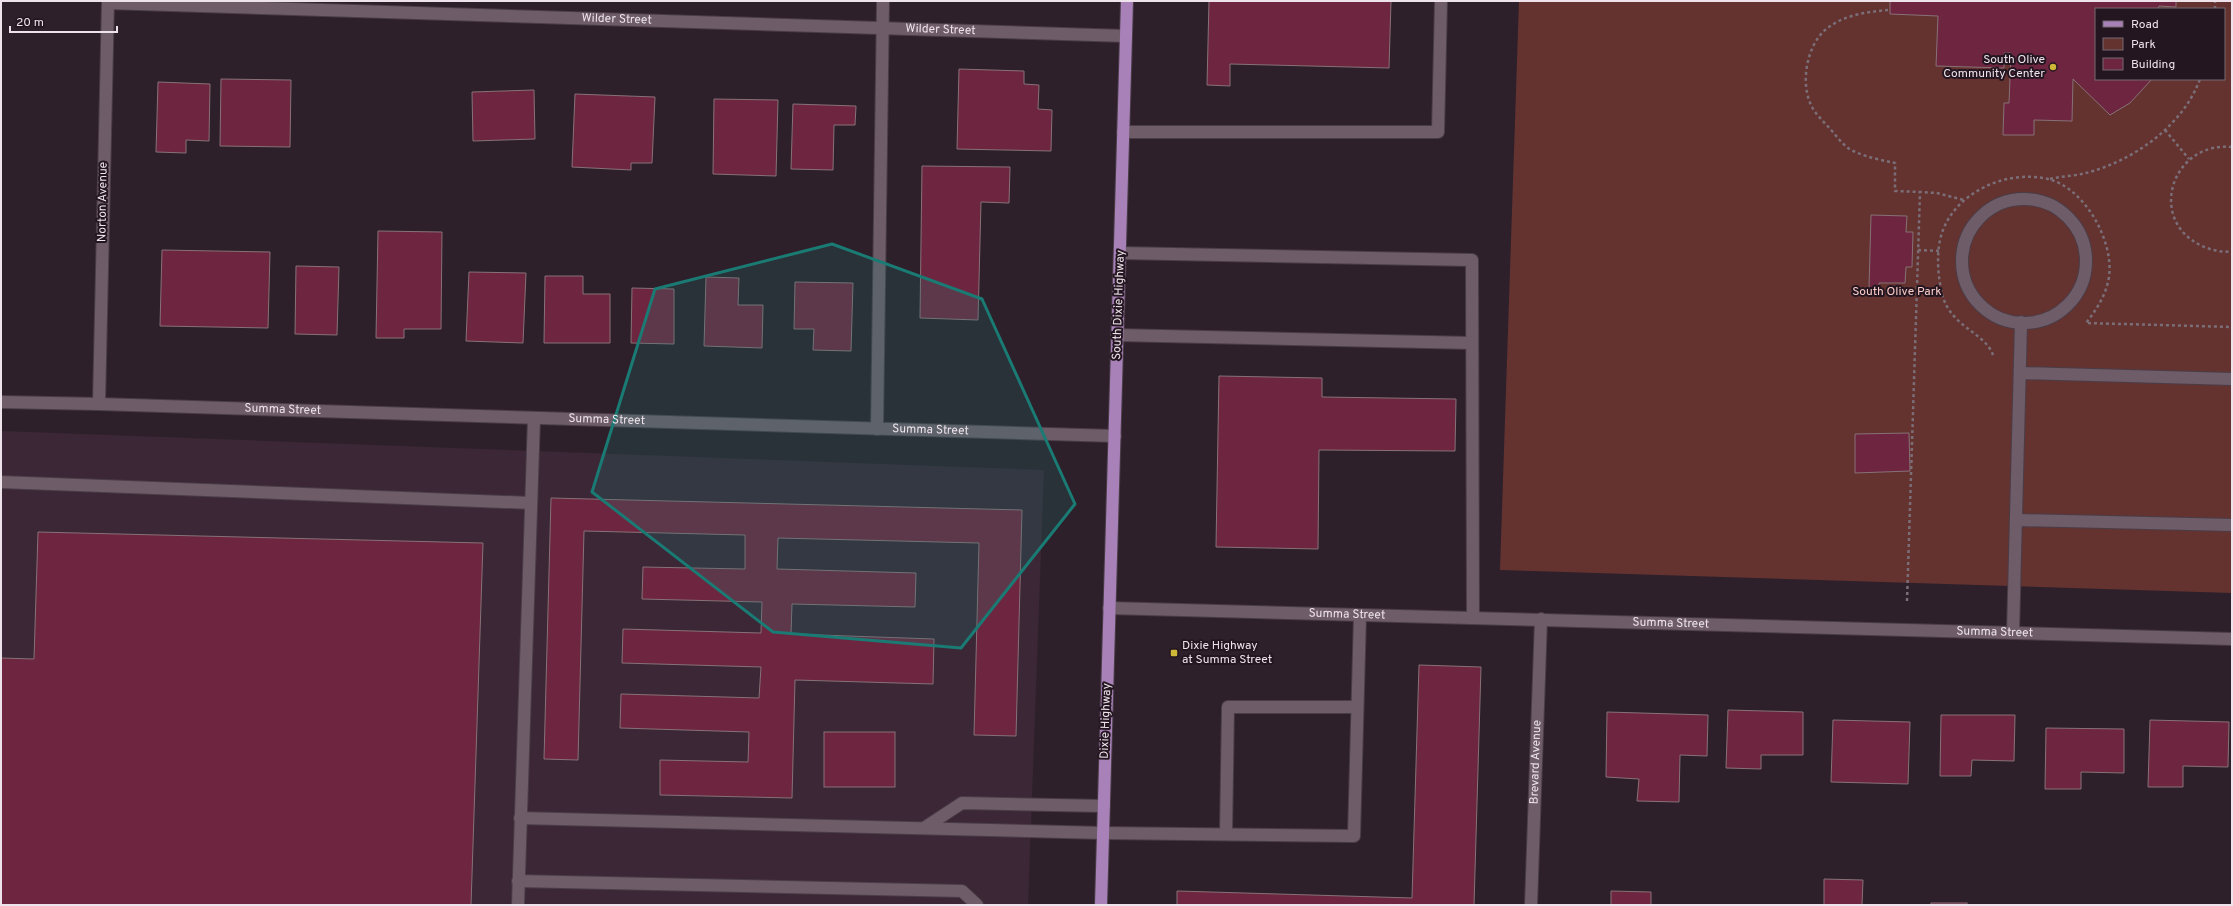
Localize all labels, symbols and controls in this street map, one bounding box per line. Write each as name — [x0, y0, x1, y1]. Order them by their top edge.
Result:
scale bar — [10, 8, 117, 34]
legend — [2095, 8, 2225, 80]
street label: Wilder Street — [581, 10, 652, 29]
text: 20 m — [16, 15, 44, 31]
text: Road — [2131, 17, 2159, 33]
street label: Wilder Street — [905, 21, 976, 39]
text: Park — [2131, 37, 2156, 53]
place label: South Olive Community Center — [1943, 52, 2045, 82]
text: Building — [2131, 57, 2175, 73]
marker: South Olive Community Center — [2048, 62, 2058, 72]
street label: Norton Avenue — [94, 162, 112, 242]
street label: South Dixie Highway — [1109, 250, 1129, 360]
park label: South Olive Park — [1852, 284, 1942, 300]
street label: Summa Street — [244, 401, 321, 419]
street label: Summa Street — [568, 411, 645, 429]
street label: Summa Street — [892, 421, 969, 439]
street label: Summa Street — [1308, 606, 1386, 624]
street label: Summa Street — [1632, 614, 1709, 633]
street label: Summa Street — [1956, 623, 2033, 642]
place label: Dixie Highway at Summa Street — [1182, 638, 1272, 668]
marker: Dixie Highway at Summa Street — [1169, 648, 1179, 658]
street label: Dixie Highway — [1097, 683, 1115, 759]
street label: Brevard Avenue — [1527, 720, 1545, 805]

